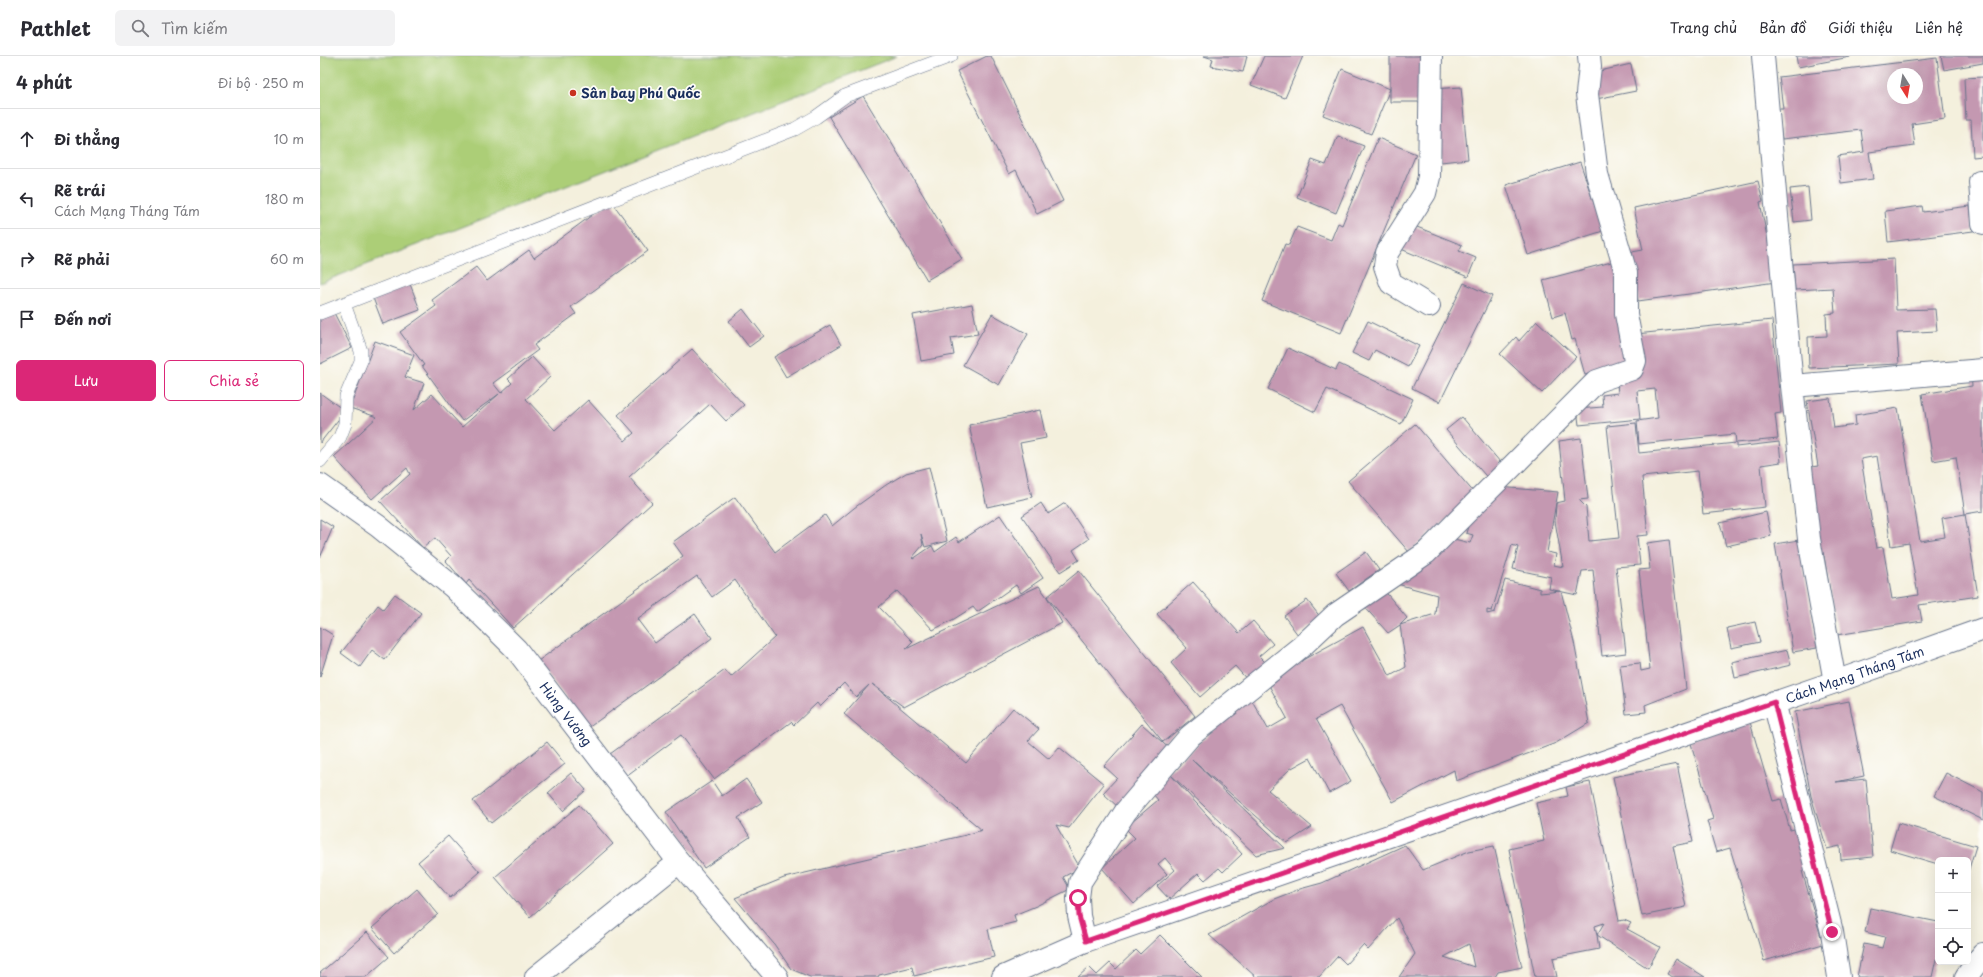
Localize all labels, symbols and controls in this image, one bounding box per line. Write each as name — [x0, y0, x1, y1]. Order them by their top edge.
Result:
search box — [115, 10, 395, 46]
text: Pathlet — [20, 14, 91, 42]
text: Tìm kiếm — [161, 16, 228, 39]
icon: search — [129, 17, 151, 39]
text: Trang chủ — [1670, 17, 1737, 38]
text: Bản đồ — [1759, 17, 1806, 38]
text: Giới thiệu — [1828, 17, 1893, 38]
text: Liên hệ — [1915, 17, 1963, 38]
north arrow — [1887, 68, 1923, 104]
text: 4 phút — [16, 69, 73, 95]
text: Đi bộ · 250 m — [218, 73, 304, 92]
place label: Sân bay Phú Quốc — [581, 83, 700, 102]
marker: Sân bay Phú Quốc — [568, 88, 578, 98]
text: Đi thẳng — [54, 127, 120, 150]
icon: ahead — [16, 128, 38, 150]
text: 10 m — [274, 129, 304, 148]
text: Rẽ trái — [54, 178, 105, 201]
icon: left — [16, 188, 38, 210]
text: 180 m — [265, 189, 304, 208]
text: Cách Mạng Tháng Tám — [54, 201, 200, 220]
text: Rẽ phải — [54, 247, 110, 270]
icon: right — [16, 248, 38, 270]
text: 60 m — [270, 249, 304, 268]
text: Đến nơi — [54, 307, 111, 330]
icon: arrive — [16, 308, 38, 330]
button: Lưu — [16, 360, 156, 401]
button: Chia sẻ — [164, 360, 304, 401]
street label: Cách Mạng Tháng Tám — [1783, 641, 1926, 707]
street label: Hùng Vương — [535, 678, 597, 750]
map controls — [1935, 857, 1971, 965]
button: + — [1935, 857, 1971, 893]
route start — [1069, 889, 1087, 907]
button: − — [1935, 893, 1971, 929]
route end — [1823, 923, 1841, 941]
button: locate — [1935, 929, 1971, 965]

